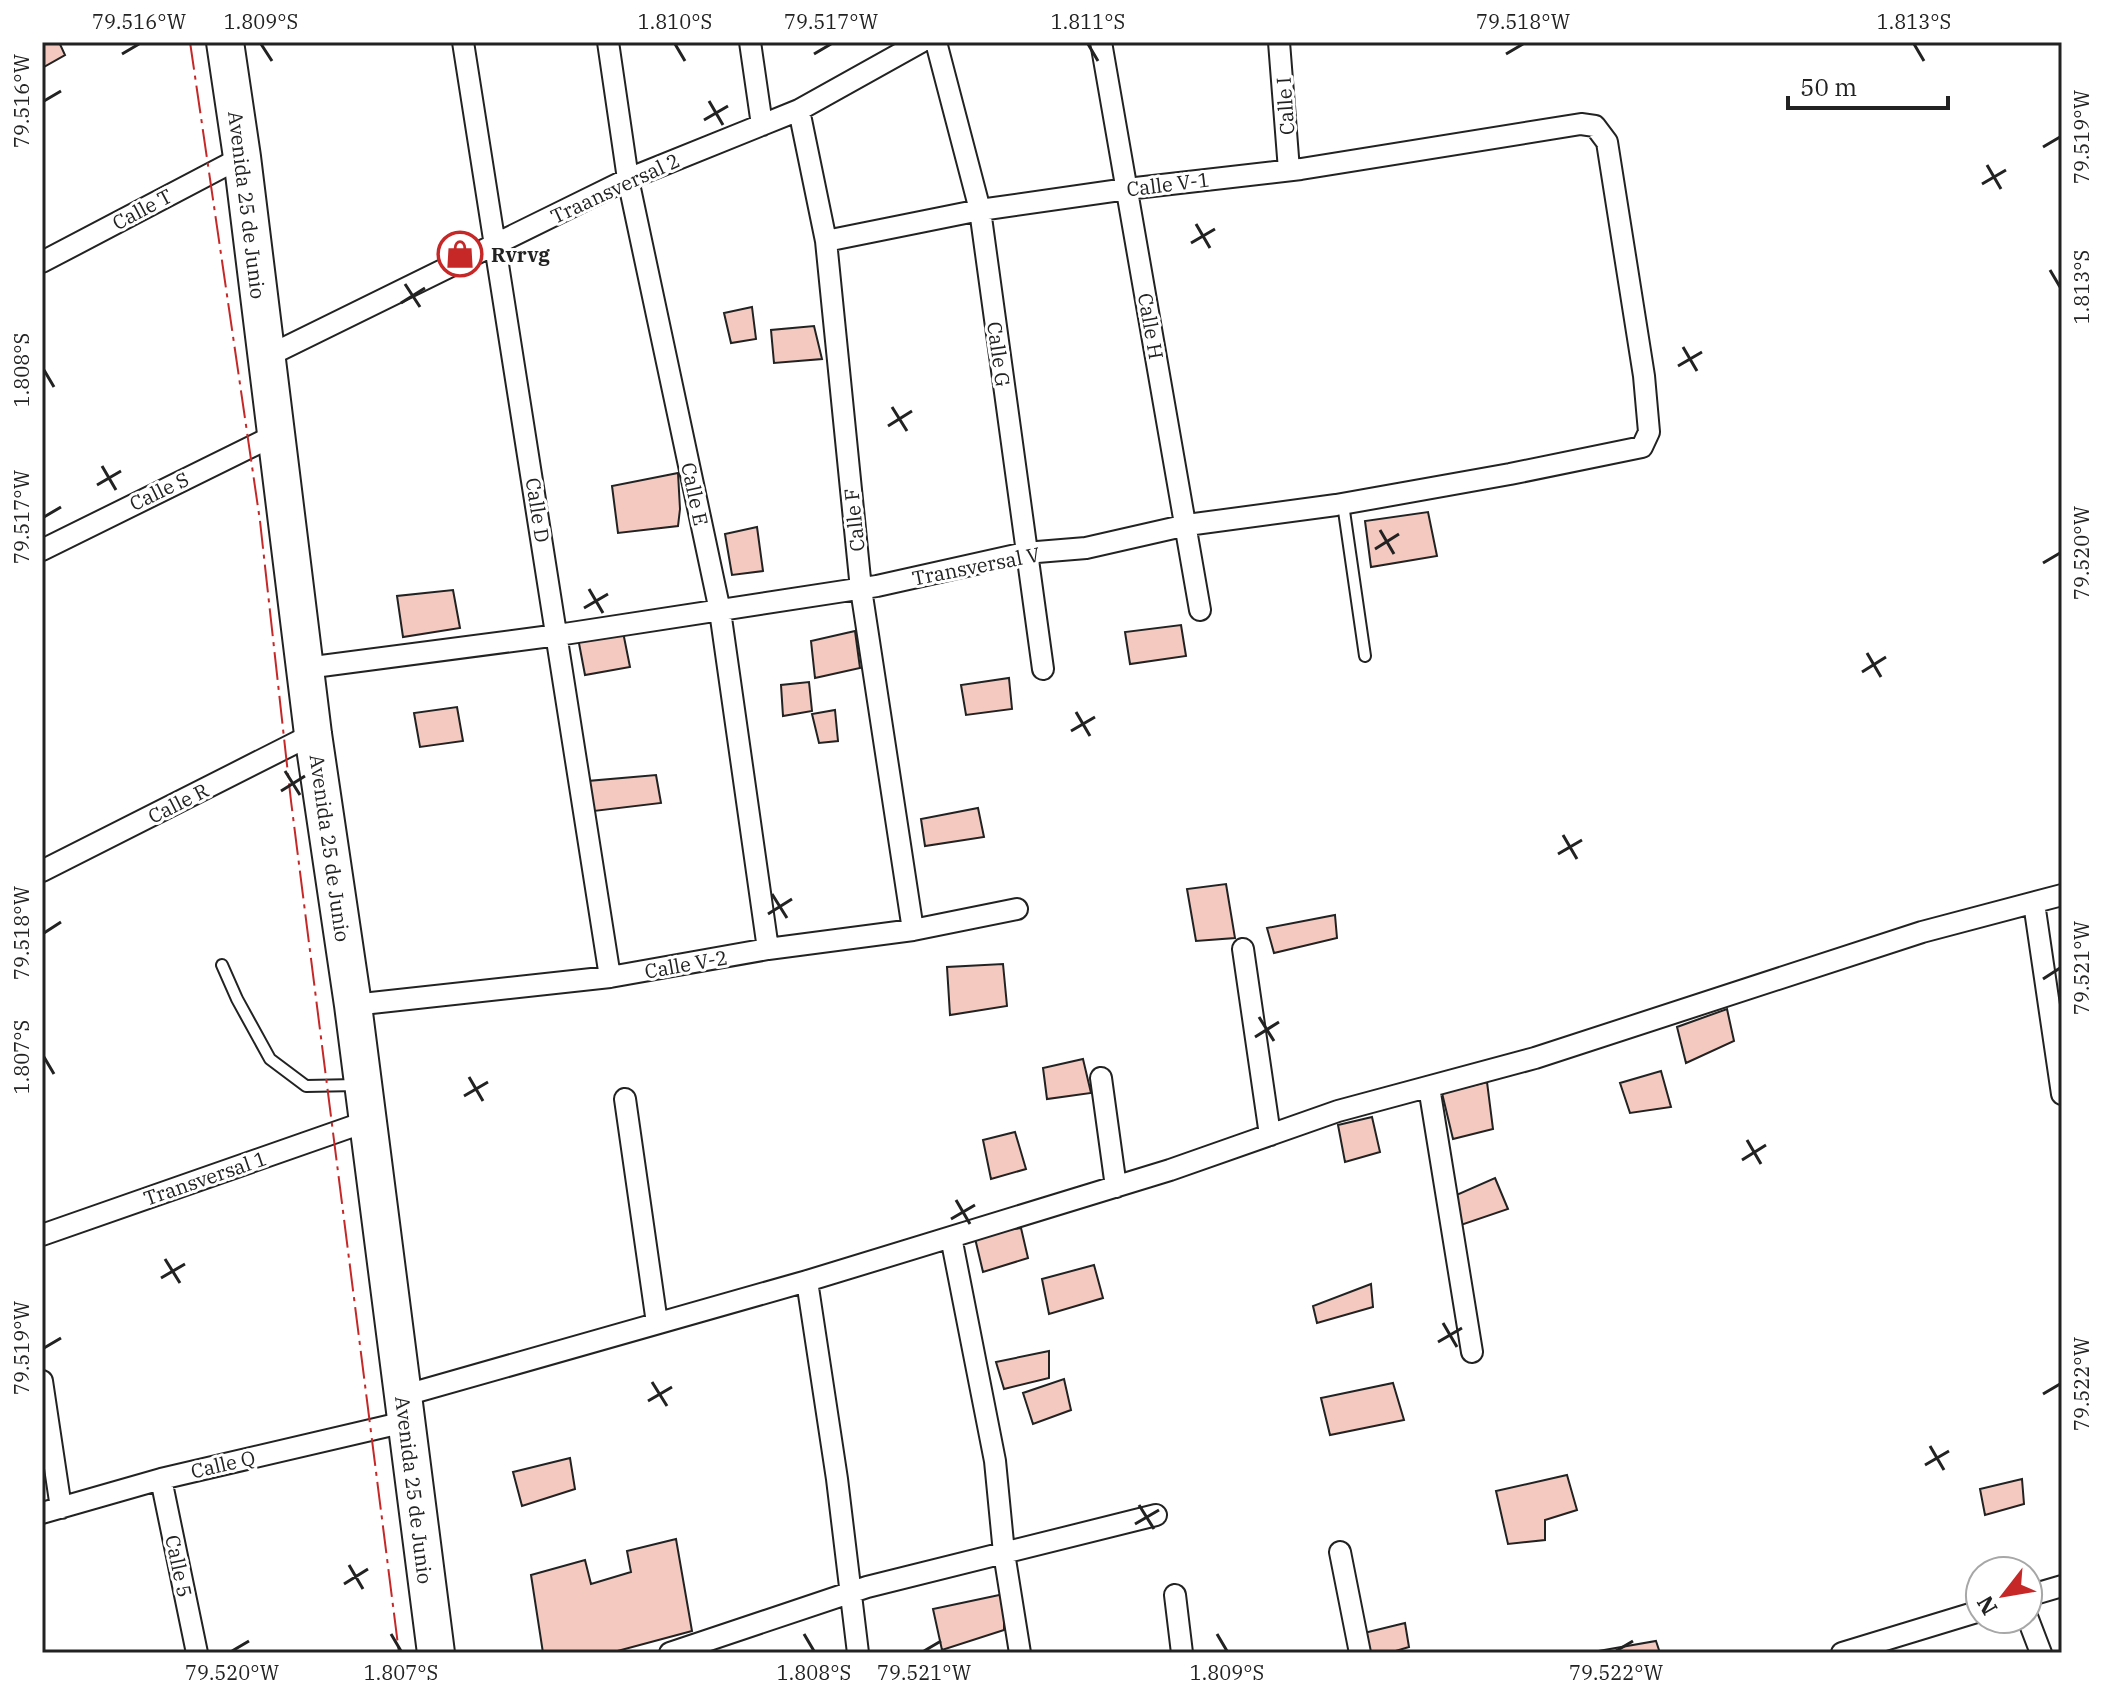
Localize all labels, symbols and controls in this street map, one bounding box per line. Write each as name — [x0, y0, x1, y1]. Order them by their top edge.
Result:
text: 79.516°W — [92, 8, 186, 35]
text: 1.809°S — [224, 8, 298, 35]
text: 1.810°S — [638, 8, 712, 35]
text: 79.517°W — [784, 8, 878, 35]
text: 1.811°S — [1051, 8, 1125, 35]
text: 79.518°W — [1476, 8, 1570, 35]
text: 1.813°S — [1877, 8, 1951, 35]
text: 79.516°W — [8, 54, 35, 148]
scale bar — [1788, 60, 1948, 110]
text: 50 m — [1800, 71, 1857, 103]
street label: Calle I — [1270, 76, 1300, 136]
text: 79.519°W — [2068, 90, 2095, 184]
street label: Avenida 25 de Junio — [222, 109, 272, 301]
street label: Traansversal 2 — [546, 146, 684, 230]
street label: Calle V-1 — [1125, 166, 1211, 202]
street label: Calle T — [107, 182, 177, 236]
shop icon: Rvrvg — [436, 230, 484, 278]
place label: Rvrvg — [491, 241, 550, 268]
text: 1.813°S — [2068, 250, 2095, 324]
street label: Calle H — [1132, 291, 1170, 361]
street label: Calle G — [981, 320, 1017, 388]
text: 1.808°S — [8, 333, 35, 407]
street label: Calle E — [675, 460, 715, 528]
street label: Calle S — [125, 465, 193, 517]
text: 79.517°W — [8, 470, 35, 564]
street label: Calle D — [520, 476, 556, 544]
street label: Calle F — [837, 487, 871, 553]
text: 79.520°W — [2068, 506, 2095, 600]
street label: Transversal V — [910, 540, 1042, 592]
street label: Avenida 25 de Junio — [303, 752, 357, 944]
street label: Calle R — [143, 776, 213, 830]
text: 79.518°W — [8, 886, 35, 980]
text: 79.521°W — [2068, 921, 2095, 1015]
street label: Calle V-2 — [642, 943, 730, 985]
text: 1.807°S — [8, 1020, 35, 1094]
street label: Transversal 1 — [140, 1144, 270, 1212]
text: 79.519°W — [8, 1301, 35, 1395]
text: 79.522°W — [2068, 1337, 2095, 1431]
street label: Avenida 25 de Junio — [389, 1394, 439, 1586]
street label: Calle Q — [188, 1443, 258, 1485]
street label: Calle 5 — [159, 1532, 199, 1600]
north arrow — [1964, 1555, 2044, 1635]
text: N — [1970, 1591, 2003, 1620]
text: 79.520°W — [185, 1659, 279, 1686]
text: 1.807°S — [364, 1659, 438, 1686]
text: 1.808°S — [777, 1659, 851, 1686]
text: 79.521°W — [877, 1659, 971, 1686]
text: 1.809°S — [1190, 1659, 1264, 1686]
text: 79.522°W — [1569, 1659, 1663, 1686]

